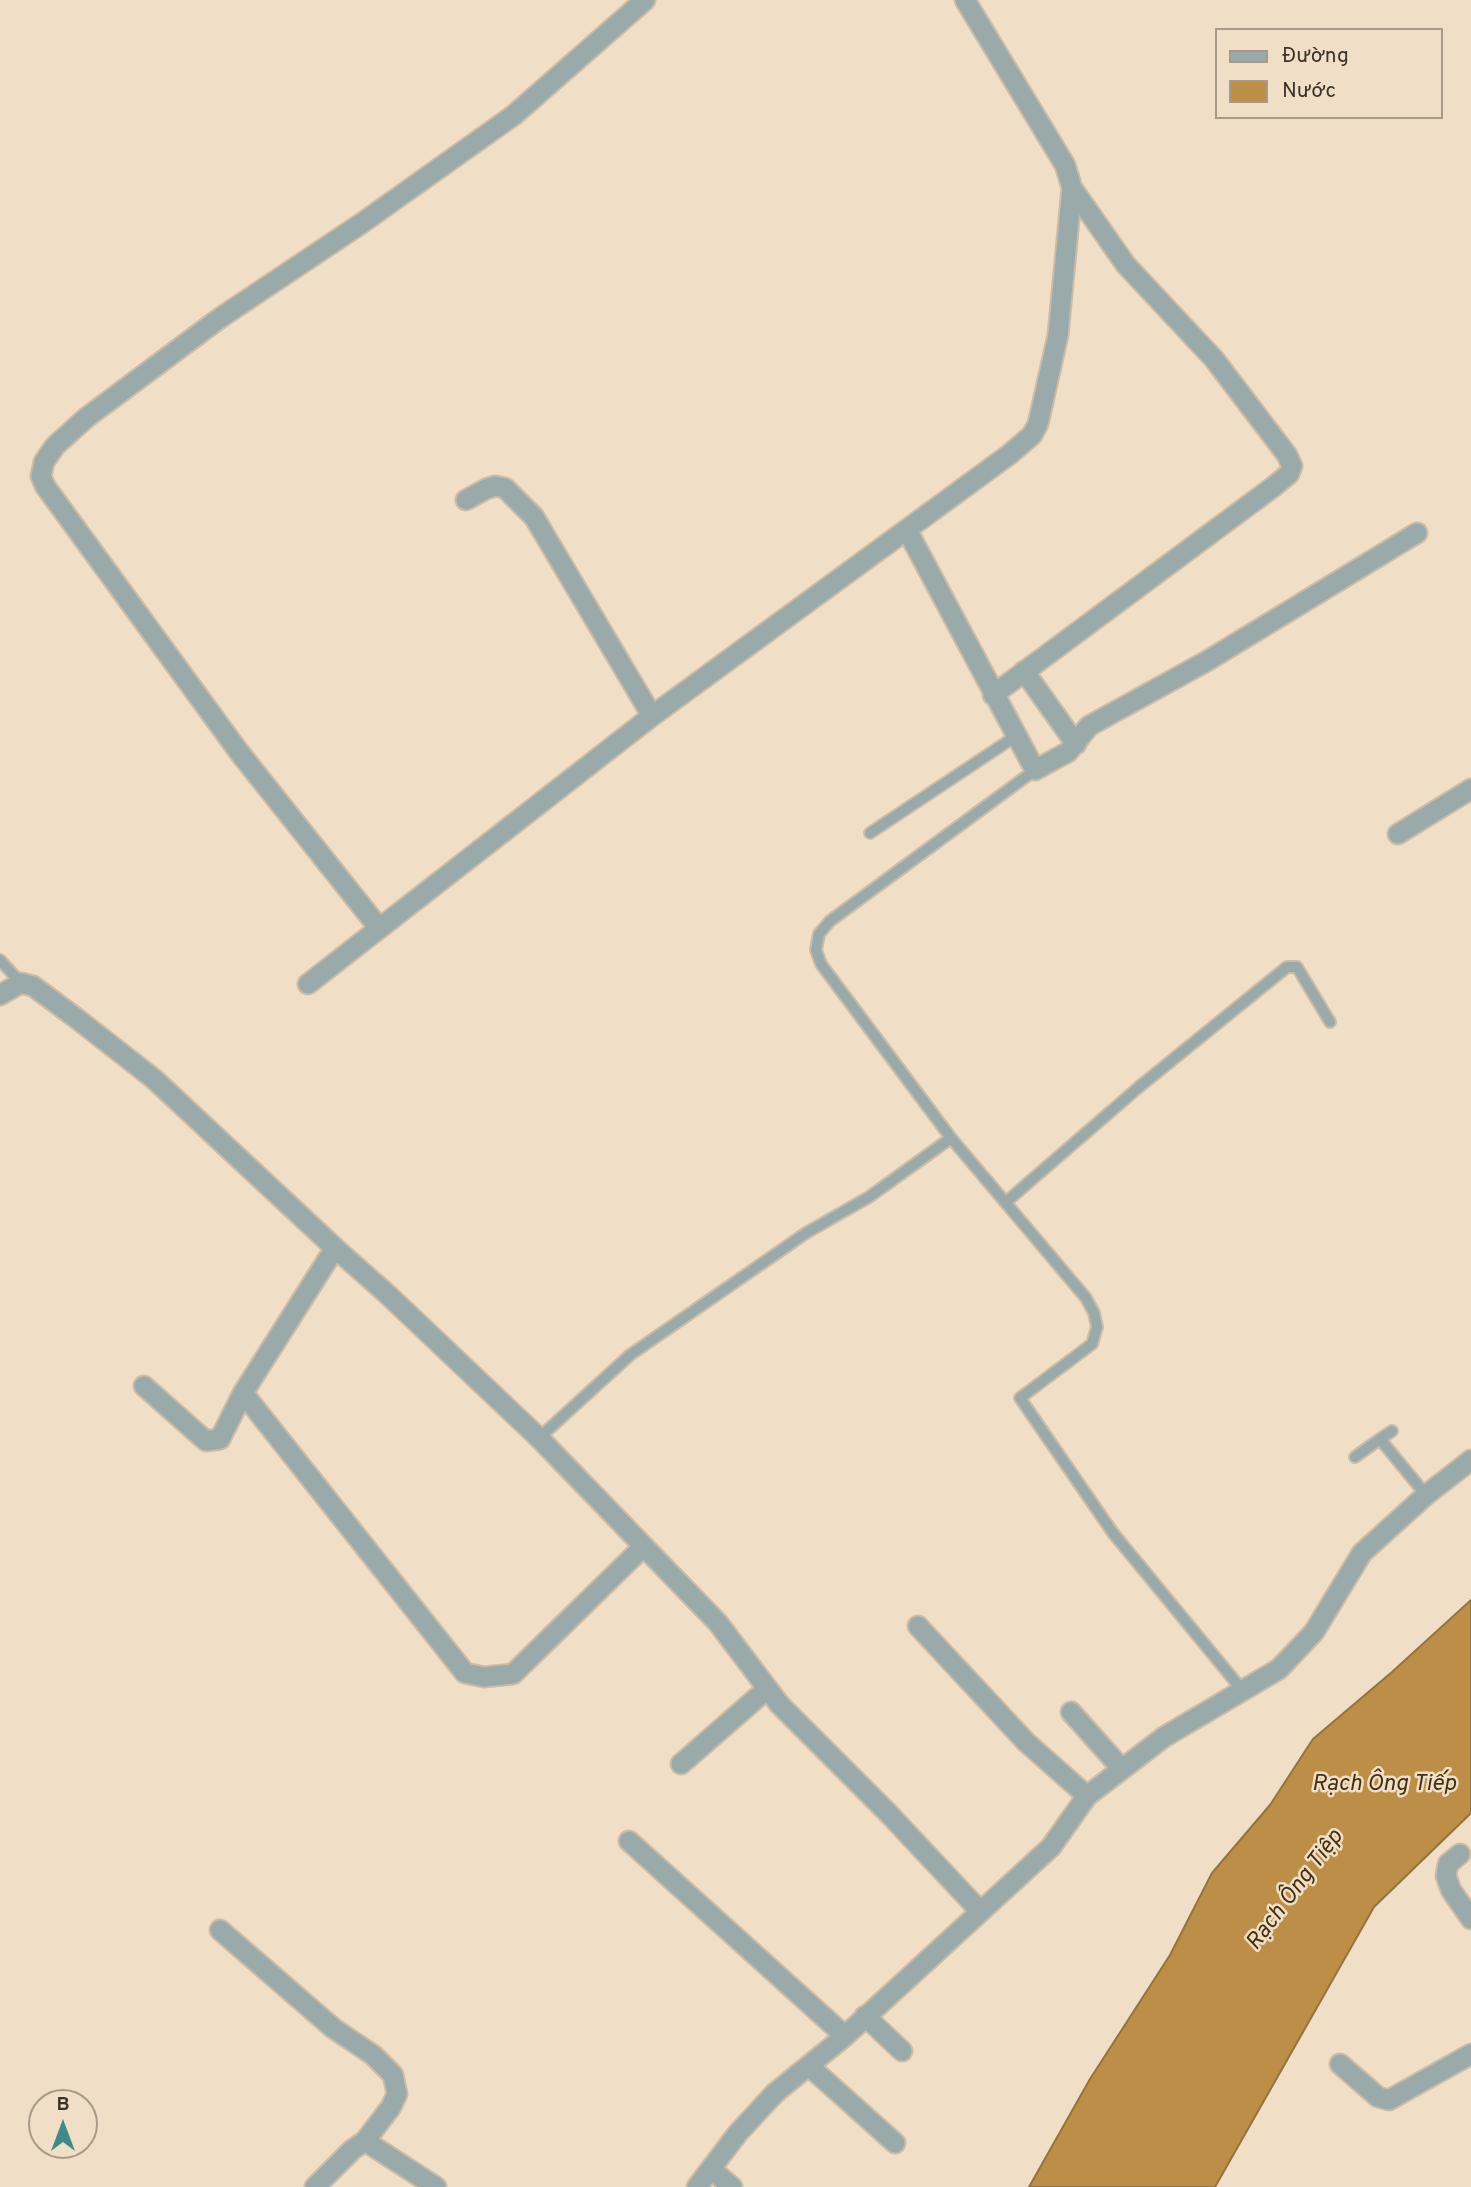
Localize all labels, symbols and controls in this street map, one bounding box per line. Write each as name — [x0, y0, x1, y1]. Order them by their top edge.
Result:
legend — [1216, 28, 1443, 119]
text: Đường — [1282, 43, 1349, 70]
text: Nước — [1282, 78, 1336, 105]
water label: Rạch Ông Tiếp — [1312, 1771, 1456, 1799]
water label: Rạch Ông Tiệp — [1242, 1825, 1350, 1957]
north arrow — [28, 2089, 98, 2159]
text: B — [56, 2093, 70, 2117]

